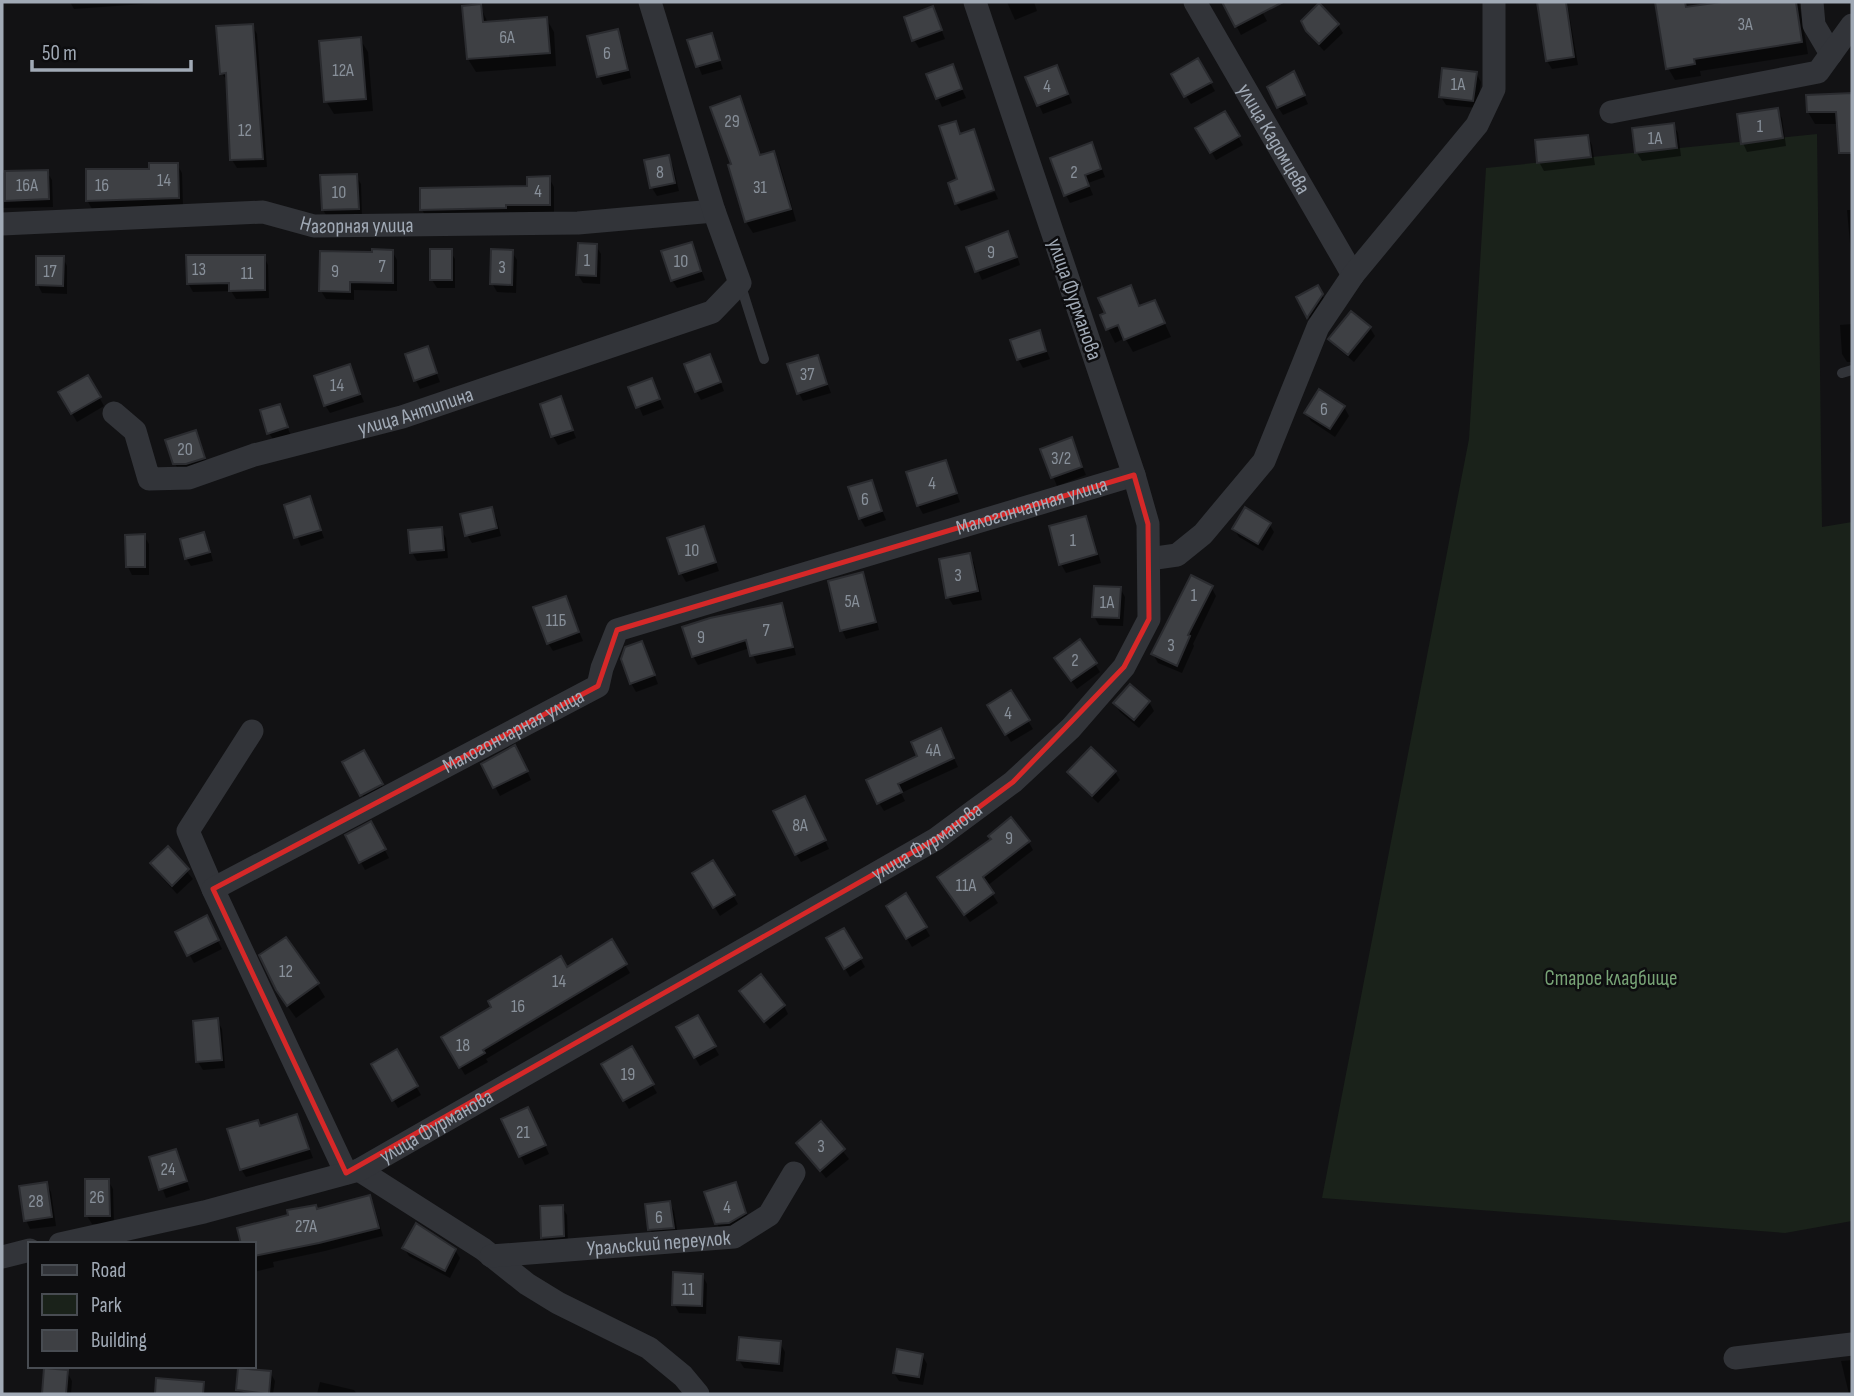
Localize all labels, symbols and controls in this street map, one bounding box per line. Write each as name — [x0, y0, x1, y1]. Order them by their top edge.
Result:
house number: 3А — [1737, 14, 1753, 35]
house number: 6А — [499, 27, 515, 48]
scale bar — [32, 28, 191, 72]
text: 50 m — [42, 41, 77, 66]
house number: 6 — [603, 43, 611, 64]
house number: 12А — [332, 60, 354, 81]
house number: 1А — [1451, 74, 1465, 95]
house number: 4 — [1043, 76, 1051, 97]
street label: улица Кадомцева — [1232, 79, 1316, 199]
house number: 29 — [724, 111, 740, 132]
house number: 1 — [1757, 116, 1764, 137]
house number: 12 — [238, 120, 252, 141]
house number: 1А — [1648, 128, 1662, 149]
house number: 8 — [656, 162, 664, 183]
house number: 2 — [1070, 162, 1078, 183]
house number: 14 — [157, 170, 171, 191]
house number: 16А — [16, 175, 38, 196]
house number: 16 — [95, 175, 109, 196]
house number: 31 — [753, 177, 768, 198]
house number: 4 — [534, 181, 542, 202]
house number: 10 — [332, 182, 346, 203]
street label: Нагорная улица — [297, 211, 414, 239]
street label: улица Фурманова — [1042, 235, 1107, 363]
house number: 9 — [987, 242, 995, 263]
house number: 1 — [584, 250, 591, 271]
house number: 10 — [674, 251, 688, 272]
house number: 7 — [378, 256, 386, 277]
house number: 3 — [498, 257, 506, 278]
house number: 13 — [192, 259, 206, 280]
house number: 17 — [43, 261, 58, 282]
house number: 9 — [331, 261, 339, 282]
house number: 11 — [241, 263, 254, 284]
house number: 37 — [800, 364, 815, 385]
house number: 14 — [330, 375, 344, 396]
street label: улица Антипина — [355, 382, 477, 441]
house number: 6 — [1320, 399, 1328, 420]
house number: 20 — [177, 439, 193, 460]
house number: 3/2 — [1051, 448, 1071, 469]
street label: Малогончарная улица — [953, 472, 1110, 541]
house number: 4 — [928, 473, 936, 494]
house number: 6 — [861, 489, 869, 510]
house number: 1 — [1070, 530, 1077, 551]
house number: 10 — [685, 540, 699, 561]
house number: 3 — [954, 565, 962, 586]
house number: 1 — [1191, 585, 1198, 606]
house number: 5А — [845, 591, 860, 612]
house number: 1А — [1100, 592, 1114, 613]
house number: 11Б — [546, 610, 566, 631]
house number: 7 — [762, 620, 770, 641]
house number: 9 — [697, 627, 705, 648]
house number: 3 — [1167, 635, 1175, 656]
house number: 2 — [1071, 650, 1079, 671]
street label: Малогончарная улица — [438, 684, 589, 779]
house number: 4 — [1004, 703, 1012, 724]
house number: 4А — [925, 740, 941, 761]
street label: улица Фурманова — [867, 797, 987, 887]
house number: 8А — [792, 815, 808, 836]
house number: 9 — [1005, 828, 1013, 849]
house number: 11А — [956, 875, 977, 896]
house number: 12 — [279, 961, 293, 982]
park label: Старое кладбище — [1545, 966, 1677, 991]
house number: 14 — [552, 971, 566, 992]
house number: 16 — [511, 996, 525, 1017]
house number: 18 — [456, 1035, 470, 1056]
house number: 19 — [621, 1064, 635, 1085]
street label: улица Фурманова — [375, 1084, 498, 1169]
house number: 21 — [516, 1122, 531, 1143]
house number: 3 — [817, 1136, 825, 1157]
house number: 24 — [161, 1159, 176, 1180]
house number: 26 — [89, 1187, 105, 1208]
house number: 28 — [28, 1191, 44, 1212]
house number: 4 — [723, 1197, 731, 1218]
house number: 6 — [655, 1207, 663, 1228]
house number: 27А — [295, 1216, 317, 1237]
street label: Уральский переулок — [586, 1225, 731, 1261]
legend — [28, 1242, 256, 1368]
text: Road — [91, 1258, 126, 1283]
house number: 11 — [682, 1279, 695, 1300]
text: Park — [91, 1293, 122, 1318]
text: Building — [91, 1328, 147, 1353]

